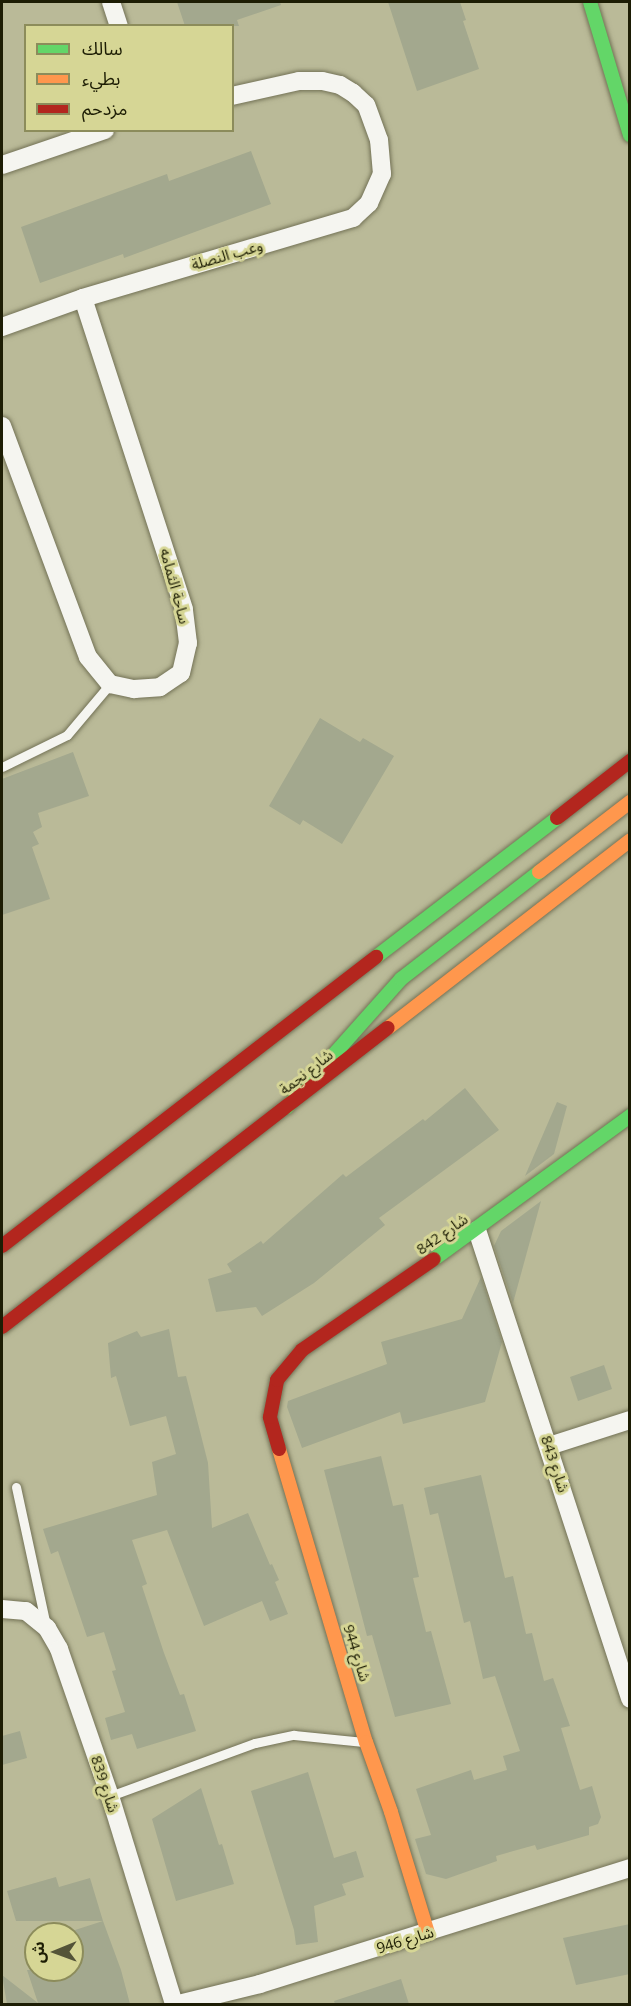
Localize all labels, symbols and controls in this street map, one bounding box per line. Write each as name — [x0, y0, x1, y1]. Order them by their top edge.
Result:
legend — [24, 24, 234, 132]
text: سالك — [82, 36, 123, 60]
text: بطيء — [82, 66, 120, 90]
text: مزدحم — [82, 96, 127, 120]
street label: وعب النصلة — [189, 236, 265, 274]
street label: ساحة الثمامه — [156, 546, 194, 626]
street label: شارع نجمة — [276, 1046, 336, 1098]
street label: شارع 842 — [413, 1210, 471, 1258]
street label: شارع 843 — [537, 1433, 573, 1495]
street label: شارع 944 — [340, 1622, 374, 1684]
street label: شارع 839 — [87, 1753, 123, 1815]
north arrow — [24, 1922, 84, 1982]
street label: شارع 946 — [374, 1923, 436, 1957]
text: ش — [27, 1941, 49, 1963]

